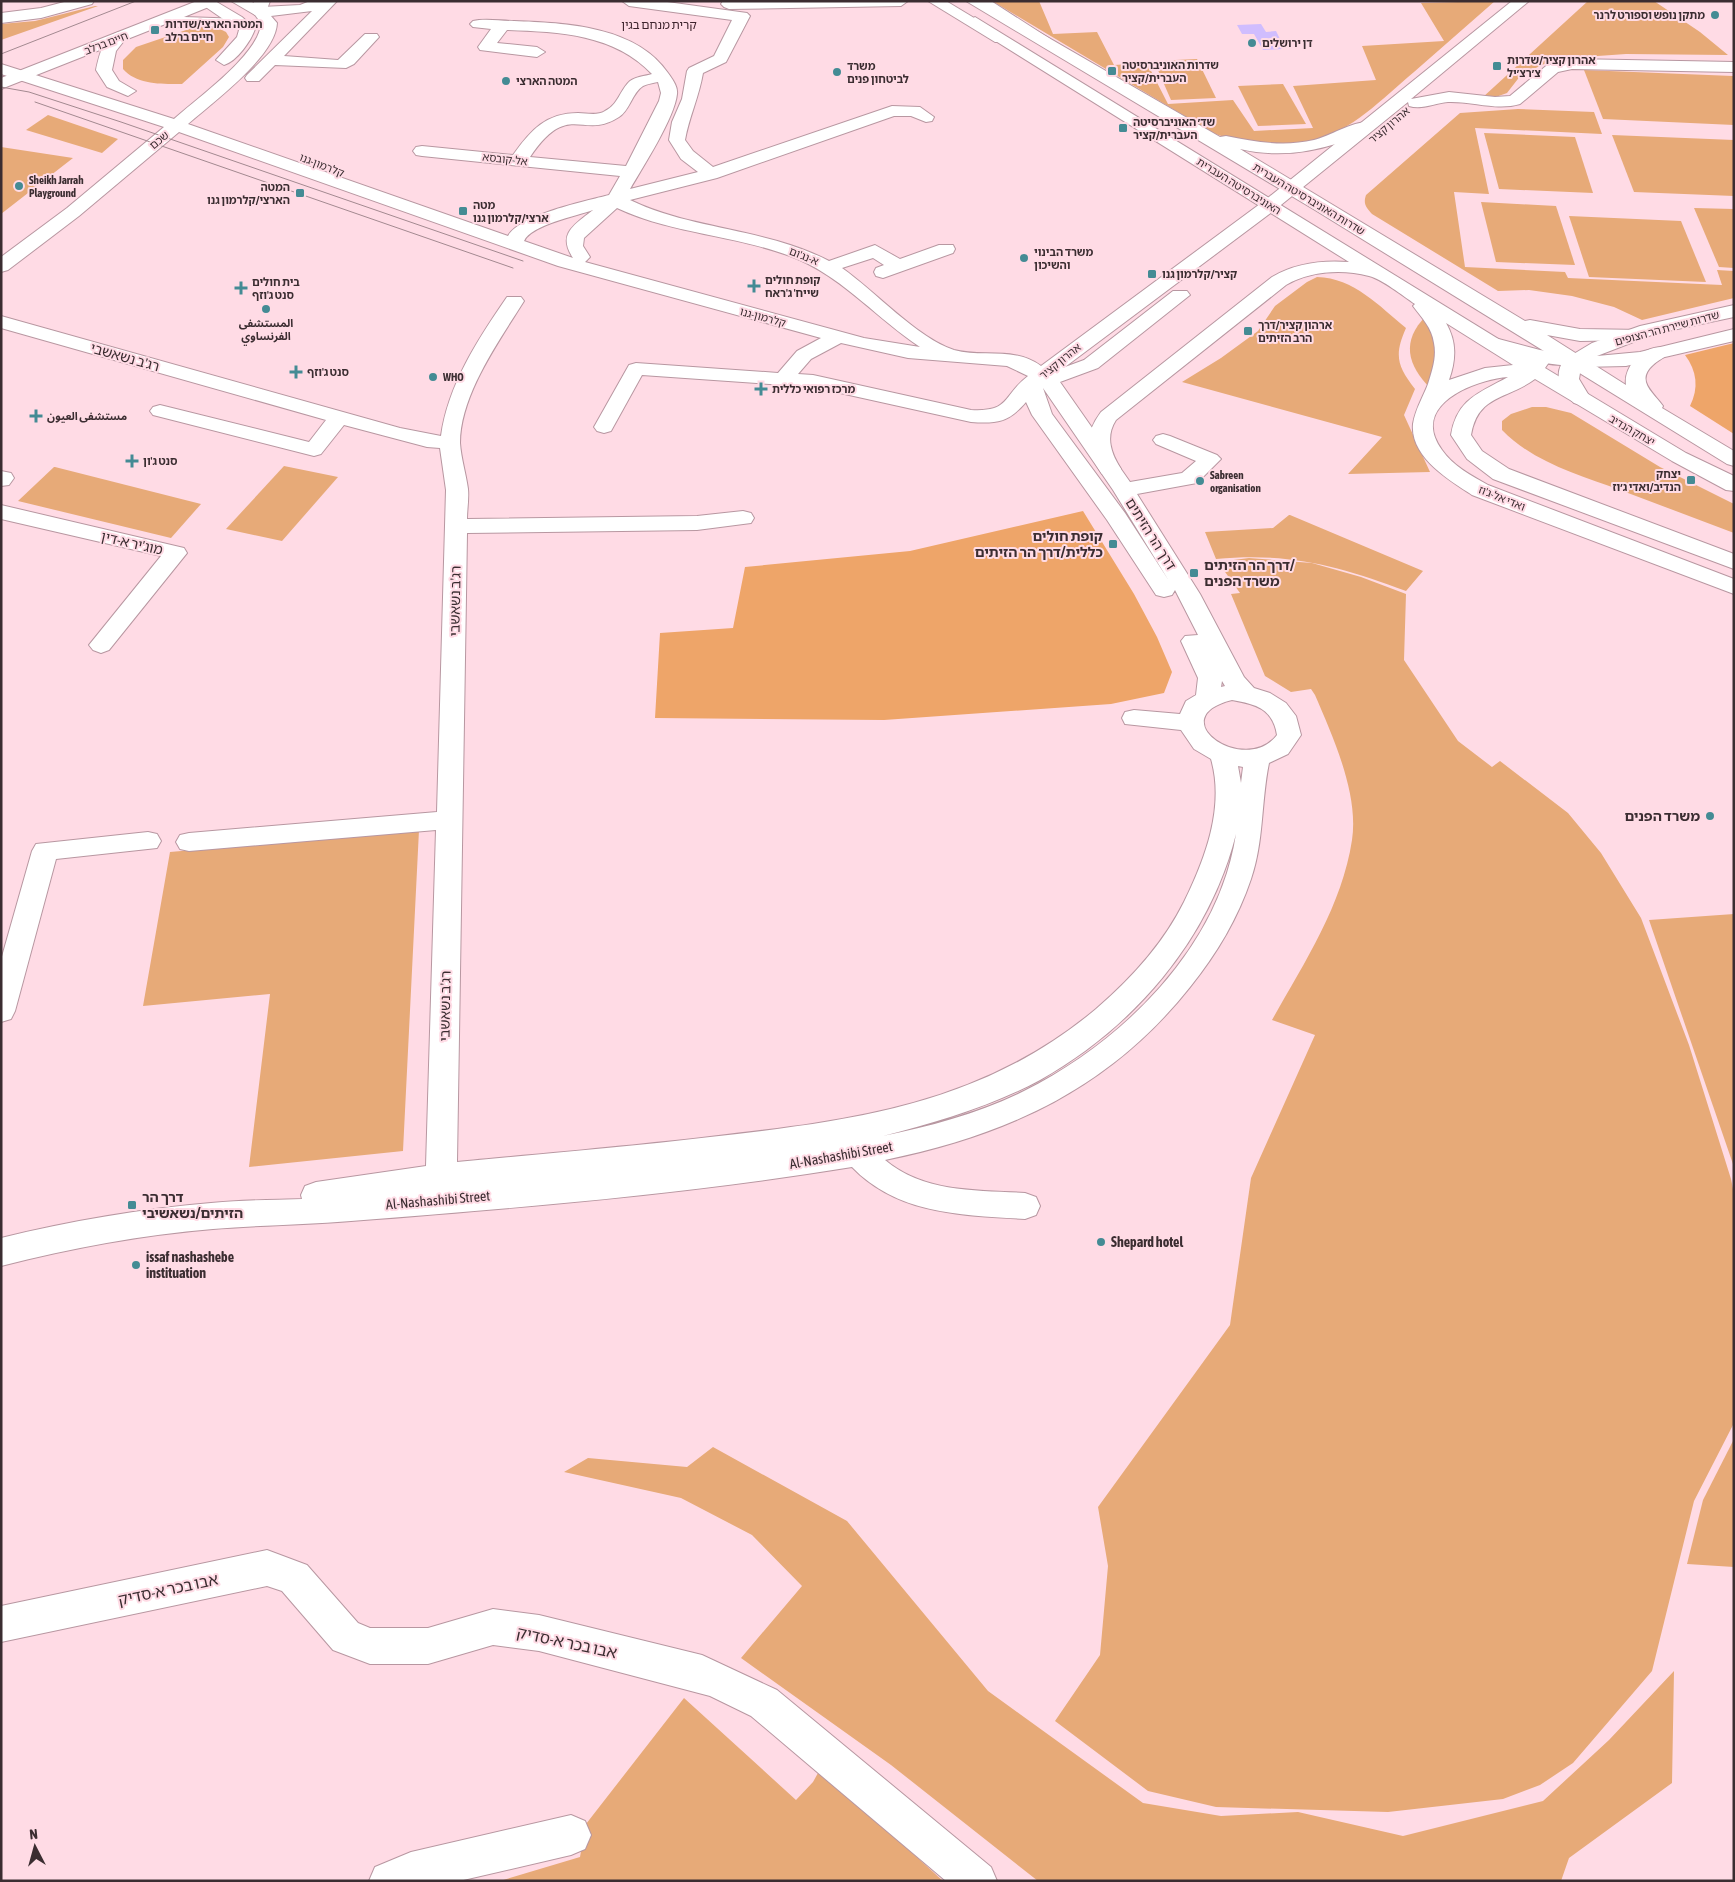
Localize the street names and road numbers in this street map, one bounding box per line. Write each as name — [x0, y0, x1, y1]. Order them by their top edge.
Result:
street label: חיים ברלב — [82, 29, 130, 57]
street label: אהרון קציר — [1366, 104, 1412, 146]
street label: שכם — [147, 129, 171, 151]
street label: קלרמון-גנו — [298, 151, 346, 179]
street label: אל-קובסא — [482, 151, 528, 167]
street label: האוניברסיטה העברית — [1195, 155, 1283, 217]
street label: שדרות האוניברסיטה העברית — [1251, 161, 1367, 237]
street label: א-נג'ום — [788, 245, 820, 267]
street label: קלרמון-גנו — [739, 305, 787, 329]
street label: שדרות שיירת הר הצופים — [1613, 308, 1721, 348]
street label: רג'ב נשאשבי — [89, 340, 161, 374]
street label: אהרון קציר — [1037, 341, 1083, 381]
street label: יצחק הנדיב — [1607, 412, 1657, 448]
street label: ואדי אל-ג'וז — [1477, 483, 1527, 513]
street label: דרך הר הזיתים — [1123, 495, 1180, 573]
street label: מוג'יר א-דין — [100, 528, 164, 558]
street label: רג'ב נשאשבי — [446, 565, 464, 637]
street label: רג'ב נשאשבי — [436, 970, 454, 1042]
street label: Al-Nashashibi Street — [788, 1138, 894, 1172]
street label: Al-Nashashibi Street — [385, 1187, 491, 1213]
street label: אבו בכר א-סדיק — [116, 1570, 220, 1608]
street label: אבו בכר א-סדיק — [515, 1623, 619, 1661]

